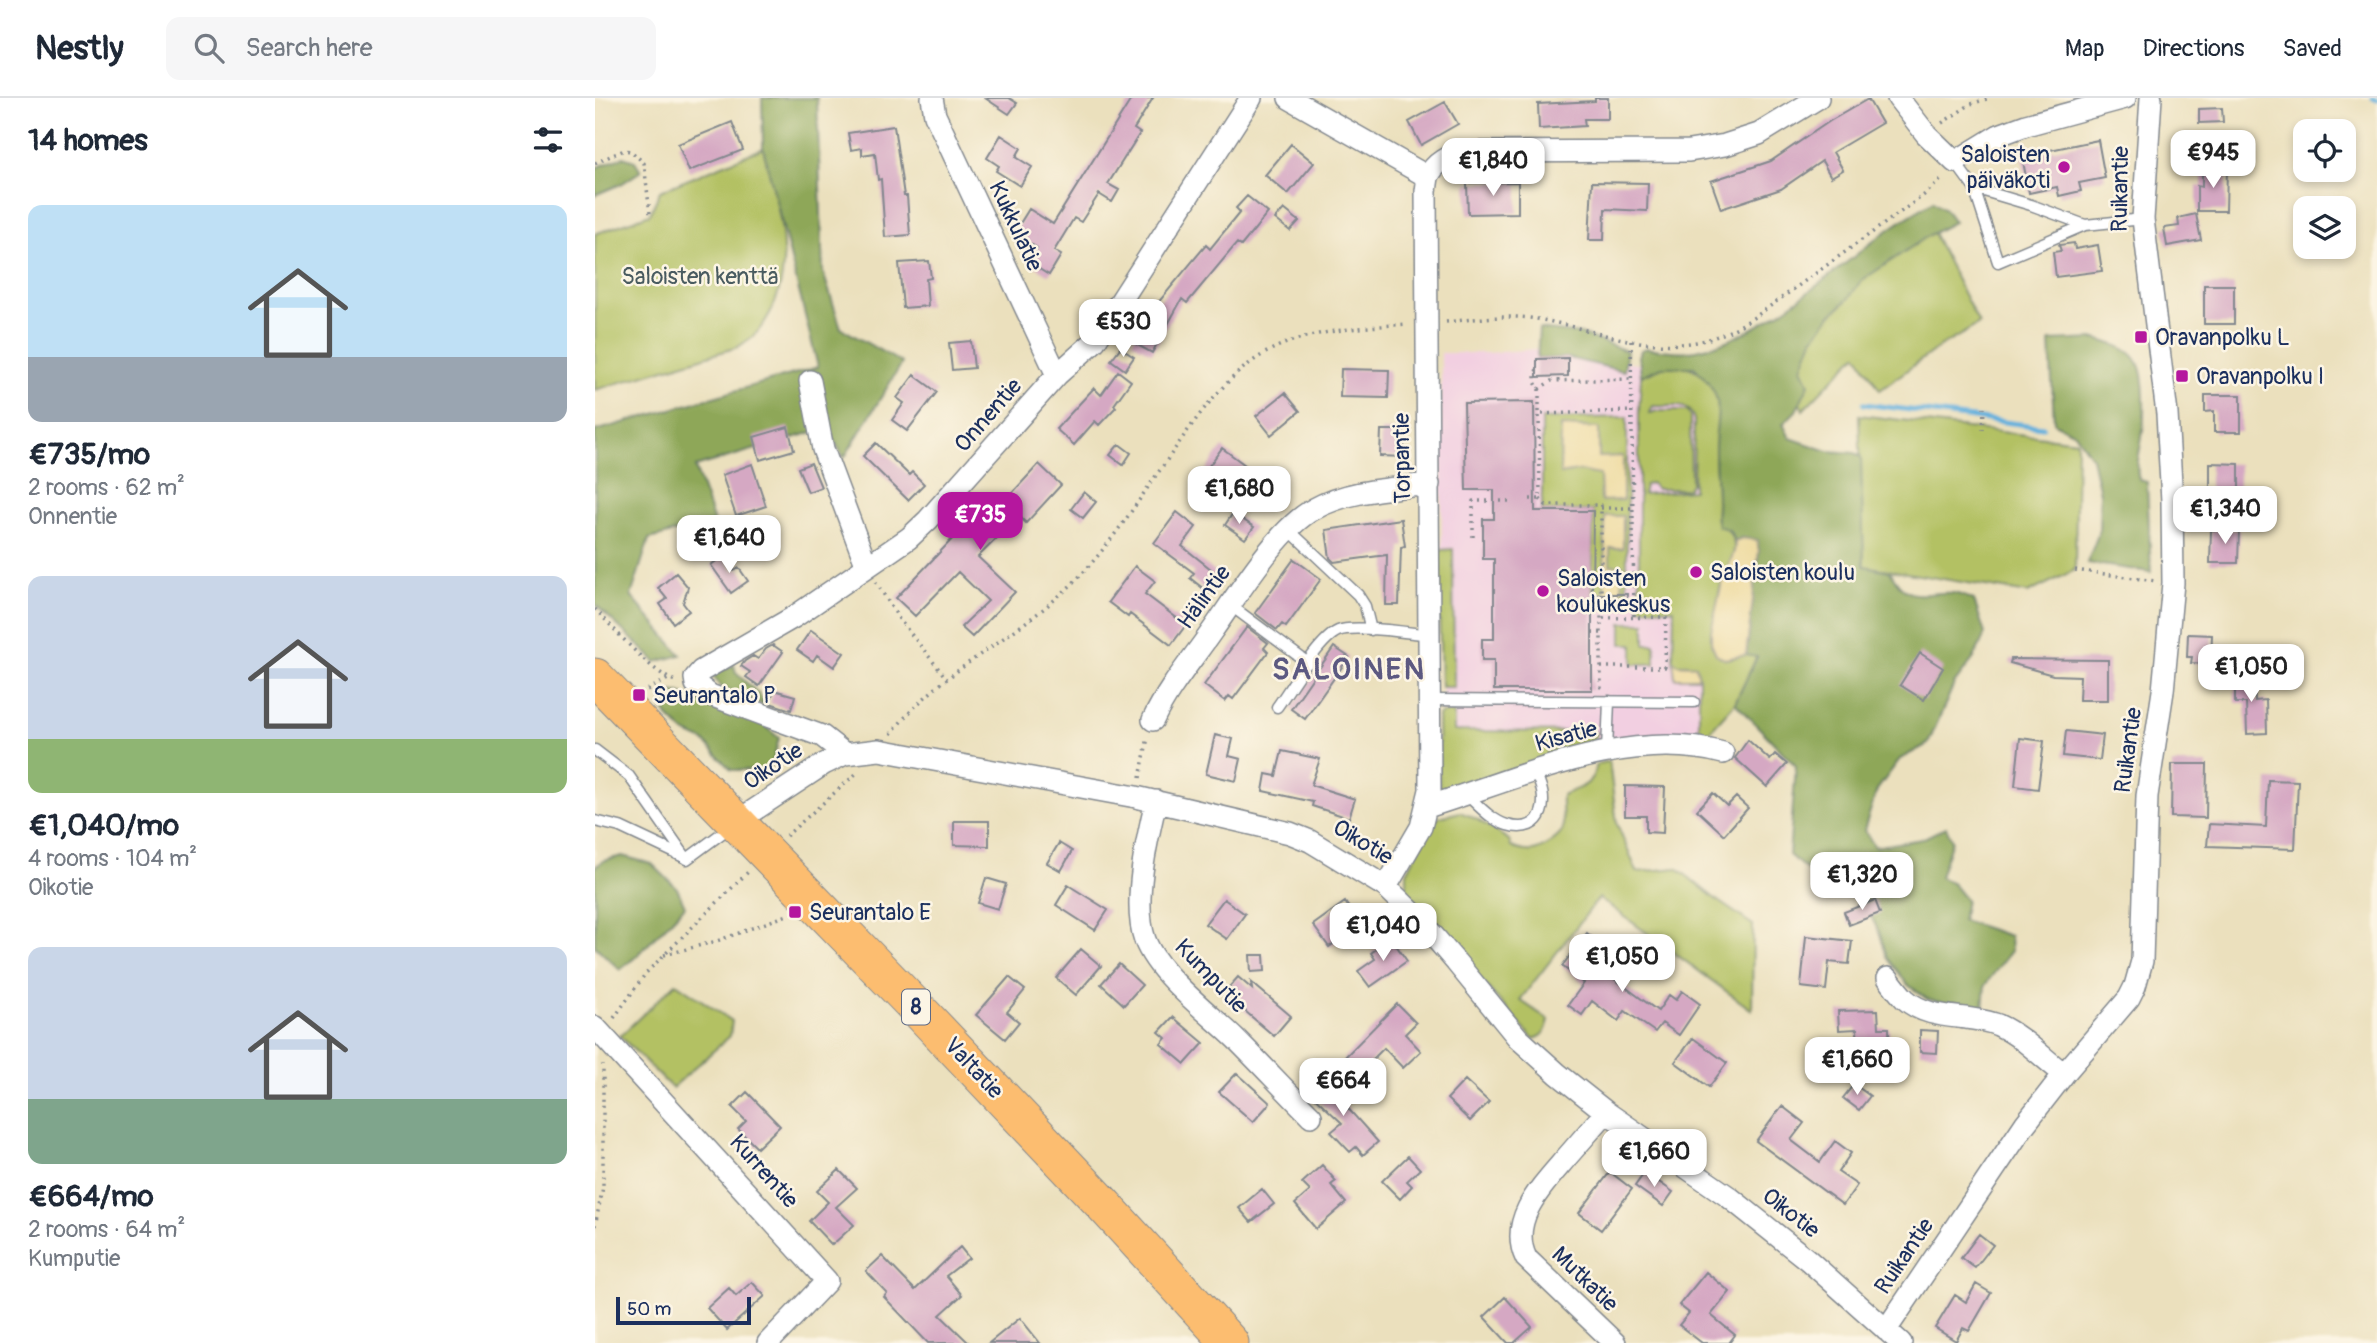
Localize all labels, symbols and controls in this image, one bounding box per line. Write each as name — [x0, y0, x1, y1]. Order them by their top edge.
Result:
search box — [166, 17, 656, 80]
text: Nestly — [35, 28, 124, 69]
icon: search — [190, 29, 228, 67]
text: Search here — [246, 32, 373, 64]
text: Map — [2065, 34, 2105, 63]
text: Directions — [2143, 34, 2244, 63]
text: Saved — [2282, 34, 2342, 63]
map controls — [2293, 119, 2356, 259]
button: locate — [2293, 119, 2356, 182]
icon: filters — [529, 121, 567, 159]
text: 14 homes — [28, 122, 148, 159]
pin: €945 — [2172, 130, 2254, 190]
text: €945 — [2187, 138, 2239, 167]
pin: €1,840 — [1436, 139, 1550, 198]
place label: Saloisten päiväkoti — [1961, 140, 2050, 195]
street label: Ruikantie — [2105, 145, 2135, 232]
text: €1,840 — [1458, 146, 1528, 175]
marker: Saloisten päiväkoti — [2056, 159, 2072, 175]
street label: Kukkulatie — [982, 176, 1050, 276]
button: layers — [2293, 196, 2356, 259]
icon: home — [235, 250, 361, 376]
park label: Saloisten kenttä — [621, 262, 779, 291]
pin: €530 — [1082, 300, 1164, 359]
text: €530 — [1095, 307, 1151, 336]
place label: Oravanpolku L — [2155, 323, 2290, 352]
marker: Oravanpolku L — [2133, 329, 2149, 345]
place label: Oravanpolku I — [2196, 362, 2324, 391]
marker: Oravanpolku I — [2174, 368, 2190, 384]
street label: Onnentie — [948, 371, 1029, 458]
street label: Torpantie — [1387, 412, 1417, 504]
text: €735/mo — [28, 436, 150, 473]
pin: €1,680 — [1182, 466, 1296, 526]
text: 2 rooms · 62 m² — [28, 473, 185, 502]
text: €1,680 — [1204, 474, 1274, 503]
pin: €1,340 — [2168, 486, 2282, 546]
pin: €735 — [939, 492, 1021, 552]
text: €1,340 — [2189, 494, 2261, 523]
text: €735 — [954, 500, 1006, 529]
text: Onnentie — [28, 502, 117, 531]
pin: €1,640 — [672, 516, 786, 575]
text: €1,640 — [693, 523, 765, 552]
place label: Saloisten koulu — [1710, 558, 1855, 587]
street label: Hälintie — [1171, 559, 1237, 635]
place label: Saloisten koulukeskus — [1557, 564, 1670, 619]
marker: Saloisten koulu — [1688, 564, 1704, 580]
marker: Saloisten koulukeskus — [1535, 583, 1551, 599]
icon: home — [235, 621, 361, 747]
pin: €1,050 — [2194, 644, 2308, 704]
district label: SALOINEN — [1272, 651, 1426, 688]
text: €1,050 — [2214, 652, 2288, 681]
place label: Seurantalo P — [653, 681, 776, 710]
marker: Seurantalo P — [631, 687, 647, 703]
street label: Ruikantie — [2108, 705, 2148, 795]
street label: Kisatie — [1532, 714, 1601, 758]
street label: Oikotie — [738, 735, 809, 796]
text: €1,040/mo — [28, 807, 179, 844]
street label: Oikotie — [1328, 813, 1399, 872]
text: 4 rooms · 104 m² — [28, 844, 197, 873]
pin: €1,320 — [1805, 852, 1919, 912]
text: €1,320 — [1826, 860, 1898, 889]
text: Oikotie — [28, 873, 93, 902]
place label: Seurantalo E — [809, 898, 931, 927]
marker: Seurantalo E — [787, 904, 803, 920]
pin: €1,040 — [1326, 904, 1440, 963]
text: €1,040 — [1346, 911, 1420, 940]
street label: Kumputie — [1169, 933, 1254, 1020]
pin: €1,050 — [1565, 934, 1679, 994]
text: €1,050 — [1585, 942, 1659, 971]
road number: 8 — [902, 990, 930, 1024]
icon: home — [235, 992, 361, 1118]
street label: Valtatie — [938, 1031, 1010, 1105]
pin: €1,660 — [1800, 1038, 1914, 1097]
text: €1,660 — [1821, 1045, 1893, 1074]
pin: €664 — [1302, 1058, 1384, 1118]
text: €664 — [1315, 1066, 1371, 1095]
street label: Kurrentie — [723, 1128, 805, 1215]
pin: €1,660 — [1597, 1130, 1711, 1189]
text: €1,660 — [1618, 1137, 1690, 1166]
text: €664/mo — [28, 1178, 154, 1215]
street label: Oikotie — [1756, 1181, 1826, 1245]
street label: Ruikantie — [1868, 1212, 1940, 1300]
text: 2 rooms · 64 m² — [28, 1215, 185, 1244]
street label: Mutkatie — [1546, 1240, 1625, 1318]
text: Kumputie — [28, 1244, 120, 1273]
scale bar — [616, 1294, 751, 1326]
text: 50 m — [627, 1297, 671, 1321]

